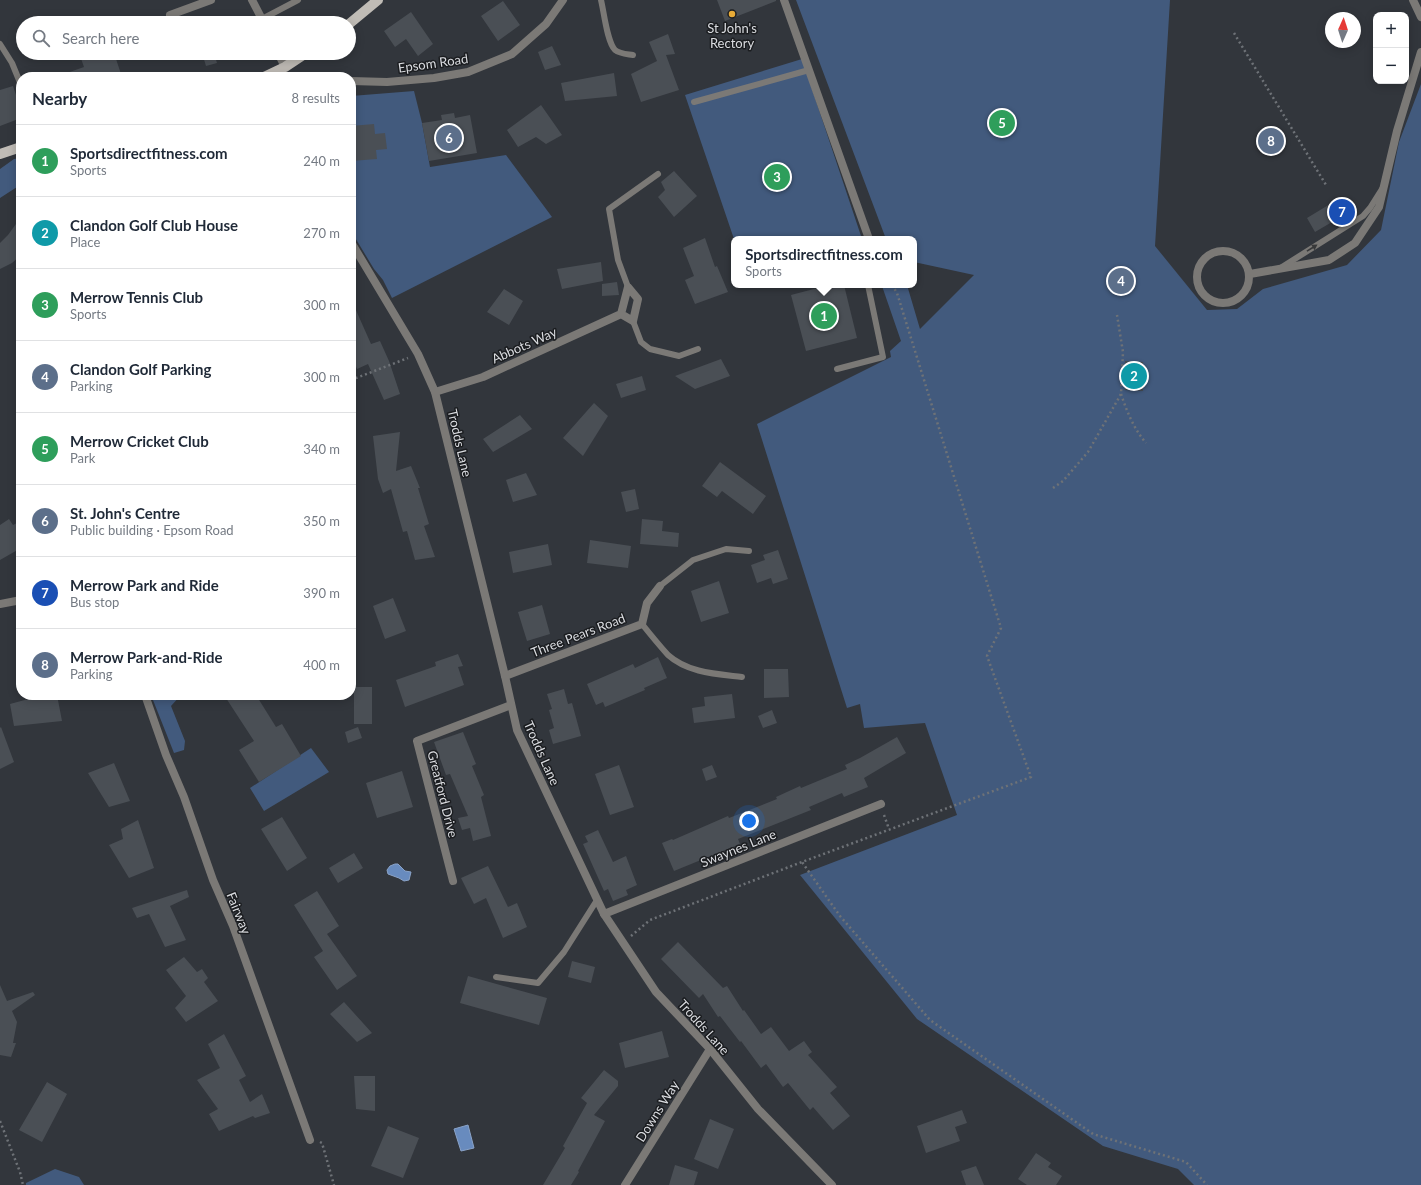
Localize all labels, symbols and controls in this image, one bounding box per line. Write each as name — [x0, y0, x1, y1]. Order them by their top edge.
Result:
marker: St John's Rectory — [727, 9, 737, 19]
north arrow — [1325, 12, 1361, 48]
map controls — [1373, 12, 1409, 84]
button: + — [1373, 12, 1409, 48]
search box — [16, 16, 356, 60]
place label: St John's Rectory — [707, 20, 757, 51]
icon: search — [30, 27, 52, 49]
text: Search here — [62, 29, 139, 47]
button: − — [1373, 48, 1409, 84]
street label: Epsom Road — [397, 50, 469, 76]
text: Nearby — [32, 88, 87, 109]
text: 8 results — [292, 90, 340, 106]
pin: 5 — [989, 108, 1015, 138]
pin: 6 — [436, 123, 462, 153]
pin: 8 — [1258, 126, 1284, 156]
text: Sportsdirectfitness.com — [70, 144, 228, 162]
text: 1 — [41, 153, 49, 169]
text: 240 m — [303, 153, 340, 169]
text: Sports — [70, 162, 107, 178]
pin: 3 — [764, 162, 790, 192]
pin: 7 — [1329, 197, 1355, 227]
text: Clandon Golf Club House — [70, 216, 238, 234]
text: 2 — [41, 225, 49, 241]
text: 270 m — [303, 225, 340, 241]
text: Place — [70, 234, 100, 250]
popup — [731, 236, 917, 288]
one-way arrow — [1307, 244, 1317, 252]
text: Sportsdirectfitness.com — [745, 245, 903, 263]
text: Sports — [745, 263, 782, 279]
pin: 4 — [1108, 266, 1134, 296]
text: Merrow Tennis Club — [70, 288, 203, 306]
text: 3 — [41, 297, 49, 313]
text: 300 m — [303, 297, 340, 313]
pin: 1 — [811, 301, 837, 331]
text: Sports — [70, 306, 107, 322]
street label: Abbots Way — [489, 323, 559, 366]
text: Clandon Golf Parking — [70, 360, 211, 378]
pin: 2 — [1121, 361, 1147, 391]
text: 4 — [41, 369, 49, 385]
text: 300 m — [303, 369, 340, 385]
text: Parking — [70, 378, 113, 394]
street label: Trodds Lane — [444, 408, 476, 478]
text: Merrow Cricket Club — [70, 432, 209, 450]
text: 5 — [41, 441, 49, 457]
text: 340 m — [303, 441, 340, 457]
text: Park — [70, 450, 95, 466]
text: St. John's Centre — [70, 504, 180, 522]
text: 6 — [41, 513, 49, 529]
text: 350 m — [303, 513, 340, 529]
text: Public building · Epsom Road — [70, 522, 234, 538]
text: Merrow Park and Ride — [70, 576, 219, 594]
text: 7 — [41, 585, 49, 601]
text: 390 m — [303, 585, 340, 601]
text: Bus stop — [70, 594, 119, 610]
street label: Three Pears Road — [529, 610, 627, 660]
text: Merrow Park-and-Ride — [70, 648, 222, 666]
text: 8 — [41, 657, 49, 673]
text: 400 m — [303, 657, 340, 673]
text: Parking — [70, 666, 113, 682]
street label: Trodds Lane — [521, 718, 563, 788]
street label: Greatford Drive — [424, 749, 462, 839]
your location — [739, 811, 759, 831]
street label: Swaynes Lane — [698, 825, 778, 870]
street label: Fairway — [223, 890, 255, 937]
street label: Trodds Lane — [675, 996, 733, 1058]
street label: Downs Way — [632, 1077, 682, 1145]

